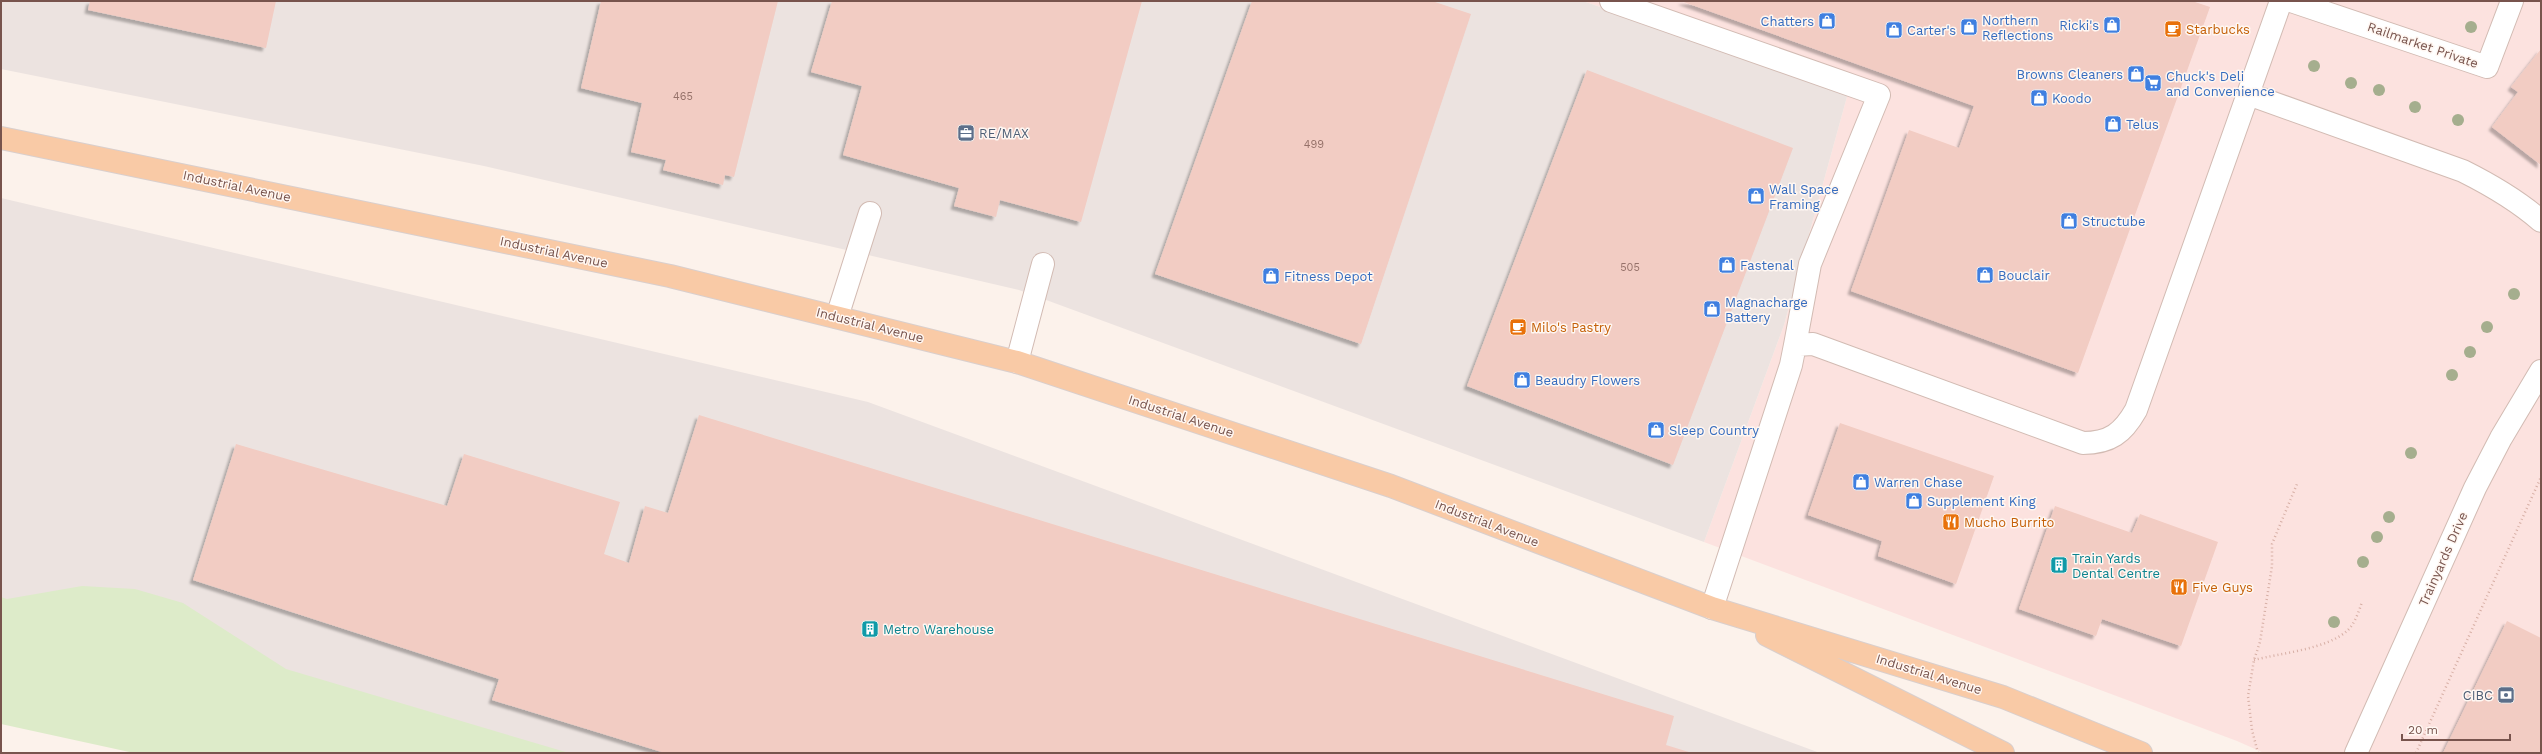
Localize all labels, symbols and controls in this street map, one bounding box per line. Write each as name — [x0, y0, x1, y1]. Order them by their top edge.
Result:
shop icon: Chatters — [1817, 11, 1837, 31]
place label: Northern Reflections — [1982, 13, 2053, 43]
place label: Chatters — [1760, 14, 1814, 29]
shop icon: Ricki's — [2102, 15, 2122, 35]
shop icon: Northern Reflections — [1959, 17, 1979, 37]
place label: Ricki's — [2059, 18, 2099, 33]
cafe icon: Starbucks — [2163, 19, 2183, 39]
street label: Railmarket Private — [2366, 19, 2480, 71]
shop icon: Carter's — [1884, 20, 1904, 40]
place label: Starbucks — [2186, 22, 2250, 37]
place label: Carter's — [1907, 23, 1956, 38]
shop icon: Browns Cleaners — [2126, 64, 2146, 84]
place label: Browns Cleaners — [2016, 67, 2123, 82]
place label: Chuck's Deli and Convenience — [2166, 69, 2275, 99]
supermarket icon: Chuck's Deli and Convenience — [2143, 73, 2163, 93]
shop icon: Koodo — [2029, 88, 2049, 108]
house number: 465 — [673, 90, 693, 103]
place label: Koodo — [2052, 91, 2092, 106]
shop icon: Telus — [2103, 114, 2123, 134]
place label: Telus — [2126, 117, 2159, 132]
office icon: RE/MAX — [956, 123, 976, 143]
place label: RE/MAX — [979, 126, 1029, 141]
house number: 499 — [1304, 138, 1324, 151]
street label: Industrial Avenue — [182, 167, 292, 205]
place label: Wall Space Framing — [1769, 182, 1839, 212]
shop icon: Wall Space Framing — [1746, 186, 1766, 206]
shop icon: Structube — [2059, 211, 2079, 231]
place label: Structube — [2082, 214, 2146, 229]
street label: Industrial Avenue — [499, 233, 609, 271]
shop icon: Fastenal — [1717, 255, 1737, 275]
place label: Fastenal — [1740, 258, 1794, 273]
house number: 505 — [1620, 261, 1640, 274]
shop icon: Bouclair — [1975, 265, 1995, 285]
shop icon: Fitness Depot — [1261, 266, 1281, 286]
place label: Bouclair — [1998, 268, 2050, 283]
place label: Fitness Depot — [1284, 269, 1373, 284]
place label: Magnacharge Battery — [1725, 295, 1808, 325]
shop icon: Magnacharge Battery — [1702, 299, 1722, 319]
street label: Industrial Avenue — [815, 304, 925, 346]
cafe icon: Milo's Pastry — [1508, 317, 1528, 337]
place label: Milo's Pastry — [1531, 320, 1611, 335]
shop icon: Beaudry Flowers — [1512, 370, 1532, 390]
place label: Beaudry Flowers — [1535, 373, 1640, 388]
street label: Industrial Avenue — [1126, 392, 1236, 440]
shop icon: Sleep Country — [1646, 420, 1666, 440]
place label: Sleep Country — [1669, 423, 1759, 438]
shop icon: Warren Chase — [1851, 472, 1871, 492]
place label: Warren Chase — [1874, 475, 1962, 490]
shop icon: Supplement King — [1904, 491, 1924, 511]
place label: Supplement King — [1927, 494, 2036, 509]
street label: Industrial Avenue — [1433, 496, 1541, 550]
street label: Trainyards Drive — [2416, 510, 2470, 608]
restaurant icon: Mucho Burrito — [1941, 512, 1961, 532]
place label: Mucho Burrito — [1964, 515, 2055, 530]
place label: Train Yards Dental Centre — [2072, 551, 2160, 581]
building icon: Train Yards Dental Centre — [2049, 555, 2069, 575]
restaurant icon: Five Guys — [2169, 577, 2189, 597]
place label: Five Guys — [2192, 580, 2253, 595]
building icon: Metro Warehouse — [860, 619, 880, 639]
place label: Metro Warehouse — [883, 622, 994, 637]
street label: Industrial Avenue — [1874, 651, 1984, 697]
bank icon: CIBC — [2496, 685, 2516, 705]
place label: CIBC — [2463, 688, 2493, 703]
scale bar — [2402, 716, 2510, 742]
text: 20 m — [2408, 723, 2438, 737]

